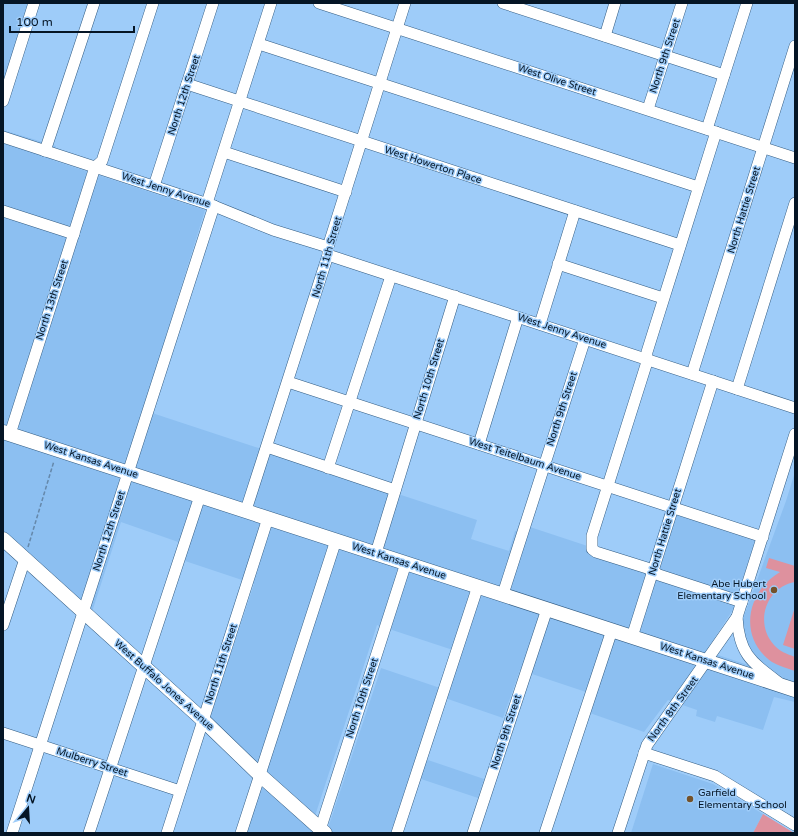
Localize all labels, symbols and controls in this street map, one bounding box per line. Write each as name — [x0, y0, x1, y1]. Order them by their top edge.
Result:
scale bar — [10, 8, 134, 34]
text: 100 m — [16, 15, 53, 29]
street label: North 9th Street — [647, 17, 683, 95]
street label: North 12th Street — [165, 53, 203, 137]
street label: West Olive Street — [516, 62, 598, 98]
street label: West Howerton Place — [383, 144, 483, 186]
street label: North Hattie Street — [725, 165, 763, 255]
street label: West Jenny Avenue — [120, 170, 212, 210]
street label: North 11th Street — [310, 215, 344, 299]
street label: North 13th Street — [33, 258, 71, 342]
street label: West Jenny Avenue — [516, 311, 608, 351]
street label: North 10th Street — [411, 337, 447, 421]
street label: North 9th Street — [544, 370, 580, 448]
street label: West Teitelbaum Avenue — [467, 435, 583, 483]
street label: West Kansas Avenue — [42, 439, 140, 481]
street label: North Hattie Street — [646, 487, 684, 577]
street label: North 12th Street — [90, 489, 128, 573]
street label: West Kansas Avenue — [350, 540, 448, 582]
place label: Abe Hubert Elementary School — [677, 578, 766, 602]
marker: Abe Hubert Elementary School — [769, 585, 779, 595]
street label: North 11th Street — [202, 622, 240, 706]
street label: West Buffalo Jones Avenue — [112, 637, 216, 733]
street label: West Kansas Avenue — [658, 640, 756, 682]
street label: North 10th Street — [343, 656, 381, 740]
street label: North 8th Street — [645, 674, 701, 744]
street label: North 9th Street — [488, 693, 524, 771]
street label: Mulberry Street — [55, 745, 129, 779]
place label: Garfield Elementary School — [698, 787, 787, 811]
north arrow — [8, 788, 48, 828]
text: N — [25, 791, 37, 807]
marker: Garfield Elementary School — [685, 794, 695, 804]

